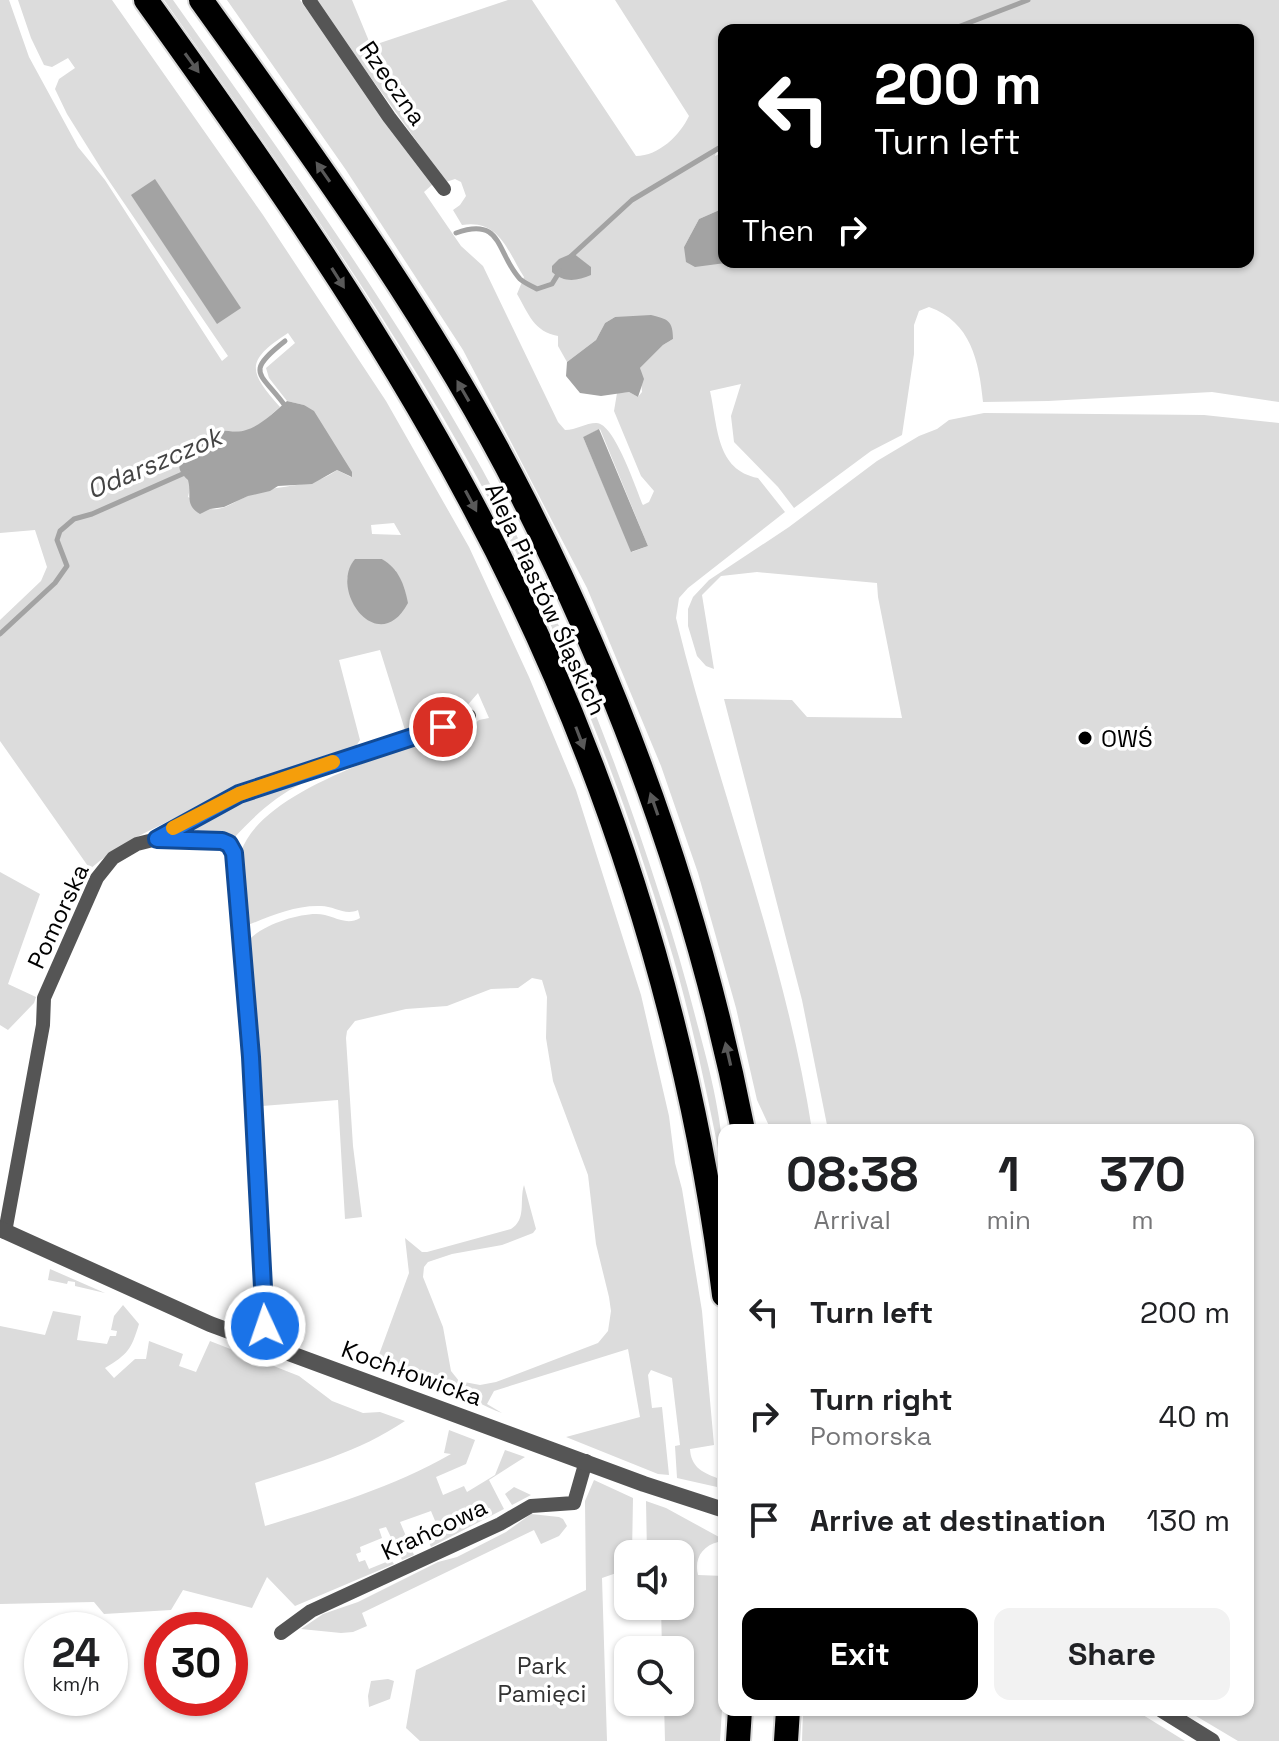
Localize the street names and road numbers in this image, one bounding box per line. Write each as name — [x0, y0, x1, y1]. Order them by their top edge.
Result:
street label: Rzeczna — [353, 35, 433, 132]
street label: Aleja Piastów Śląskich — [479, 478, 613, 720]
street label: Pomorska — [20, 858, 96, 973]
street label: Kochłowicka — [337, 1333, 487, 1413]
street label: Krańcowa — [376, 1491, 492, 1567]

